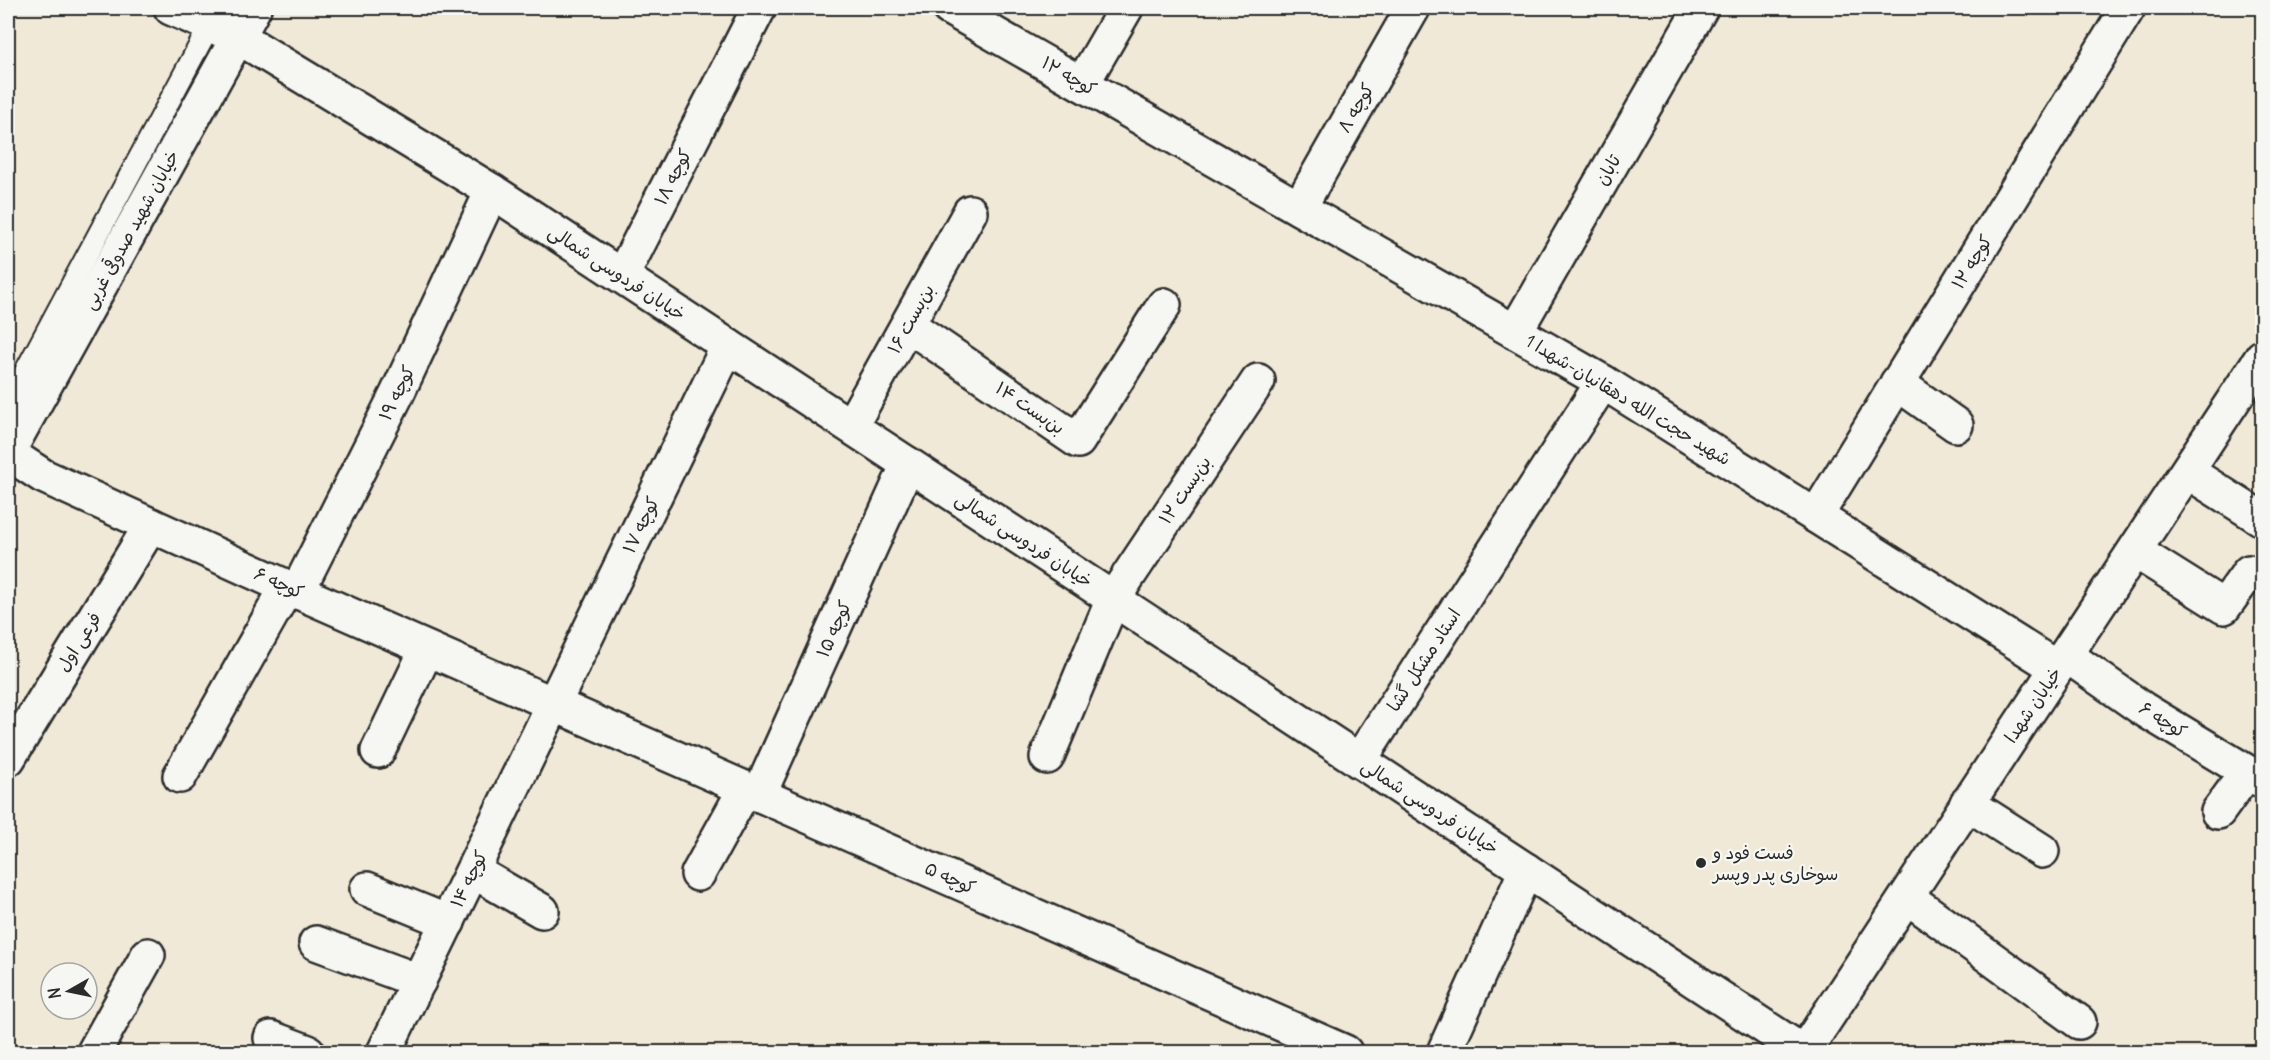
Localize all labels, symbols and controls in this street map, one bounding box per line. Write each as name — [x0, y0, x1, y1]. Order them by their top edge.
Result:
street label: کوچه ۱۲ — [1037, 51, 1101, 101]
street label: کوچه ۸ — [1332, 79, 1380, 137]
street label: کوچه ۱۸ — [649, 145, 697, 209]
street label: خیابان شهید صدوقی غربی — [77, 146, 184, 313]
street label: تابان — [1590, 149, 1626, 189]
street label: خیابان فردوسی شمالی — [544, 220, 690, 326]
street label: کوچه ۱۲ — [1946, 230, 1998, 294]
street label: بن‌بست ۱۶ — [882, 280, 939, 358]
street label: شهید حجت الله دهقانیان-شهدا 1 — [1521, 329, 1735, 470]
street label: کوچه ۱۹ — [373, 361, 421, 425]
street label: بن‌بست ۱۴ — [991, 376, 1069, 439]
street label: بن‌بست ۱۲ — [1153, 451, 1216, 528]
street label: خیابان فردوسی شمالی — [951, 487, 1097, 593]
street label: کوچه ۱۷ — [617, 492, 665, 557]
street label: کوچه ۶ — [250, 561, 308, 605]
street label: کوچه ۱۵ — [811, 596, 857, 661]
street label: استاد مشکل گشا — [1382, 604, 1465, 716]
street label: فرعی اول — [51, 608, 106, 676]
street label: خیابان شهدا — [1999, 662, 2066, 747]
street label: کوچه ۶ — [2135, 696, 2192, 744]
street label: خیابان فردوسی شمالی — [1357, 754, 1503, 860]
place label: فست فود و سوخاری پدر وپسر — [1711, 841, 1839, 886]
street label: کوچه ۱۴ — [445, 846, 493, 912]
street label: کوچه ۵ — [921, 856, 980, 900]
marker: فست فود و سوخاری پدر وپسر — [1694, 856, 1708, 870]
north arrow — [39, 961, 99, 1021]
text: N — [43, 986, 65, 1000]

